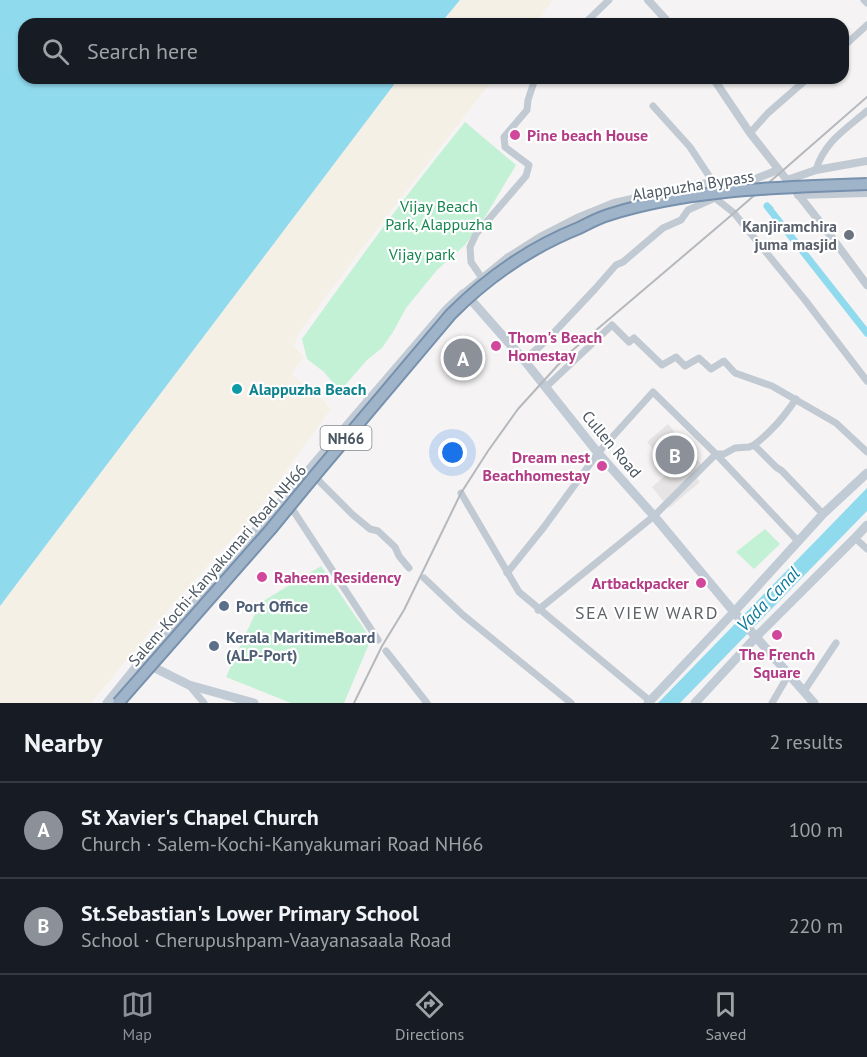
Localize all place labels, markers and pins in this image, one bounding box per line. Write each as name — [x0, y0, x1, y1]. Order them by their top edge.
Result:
place label: Pine beach House — [527, 125, 648, 145]
marker: Pine beach House — [508, 128, 522, 142]
place label: Kanjiramchira juma masjid — [742, 216, 837, 254]
marker: Kanjiramchira juma masjid — [842, 228, 856, 242]
place label: Thom's Beach Homestay — [508, 327, 602, 365]
pin: A — [444, 336, 482, 380]
marker: Thom's Beach Homestay — [489, 339, 503, 353]
place label: Alappuzha Beach — [249, 379, 366, 399]
marker: Alappuzha Beach — [230, 382, 244, 396]
pin: B — [656, 432, 694, 478]
place label: Dream nest Beachhomestay — [483, 447, 590, 485]
marker: Dream nest Beachhomestay — [595, 459, 609, 473]
place label: Raheem Residency — [274, 567, 402, 587]
marker: Raheem Residency — [255, 570, 269, 584]
place label: Artbackpacker — [591, 573, 689, 593]
marker: Artbackpacker — [694, 576, 708, 590]
place label: Port Office — [236, 596, 308, 616]
marker: Port Office — [217, 599, 231, 613]
place label: Kerala MaritimeBoard (ALP-Port) — [226, 627, 375, 665]
marker: The French Square — [770, 628, 784, 642]
marker: Kerala MaritimeBoard (ALP-Port) — [207, 639, 221, 653]
place label: The French Square — [739, 644, 815, 682]

